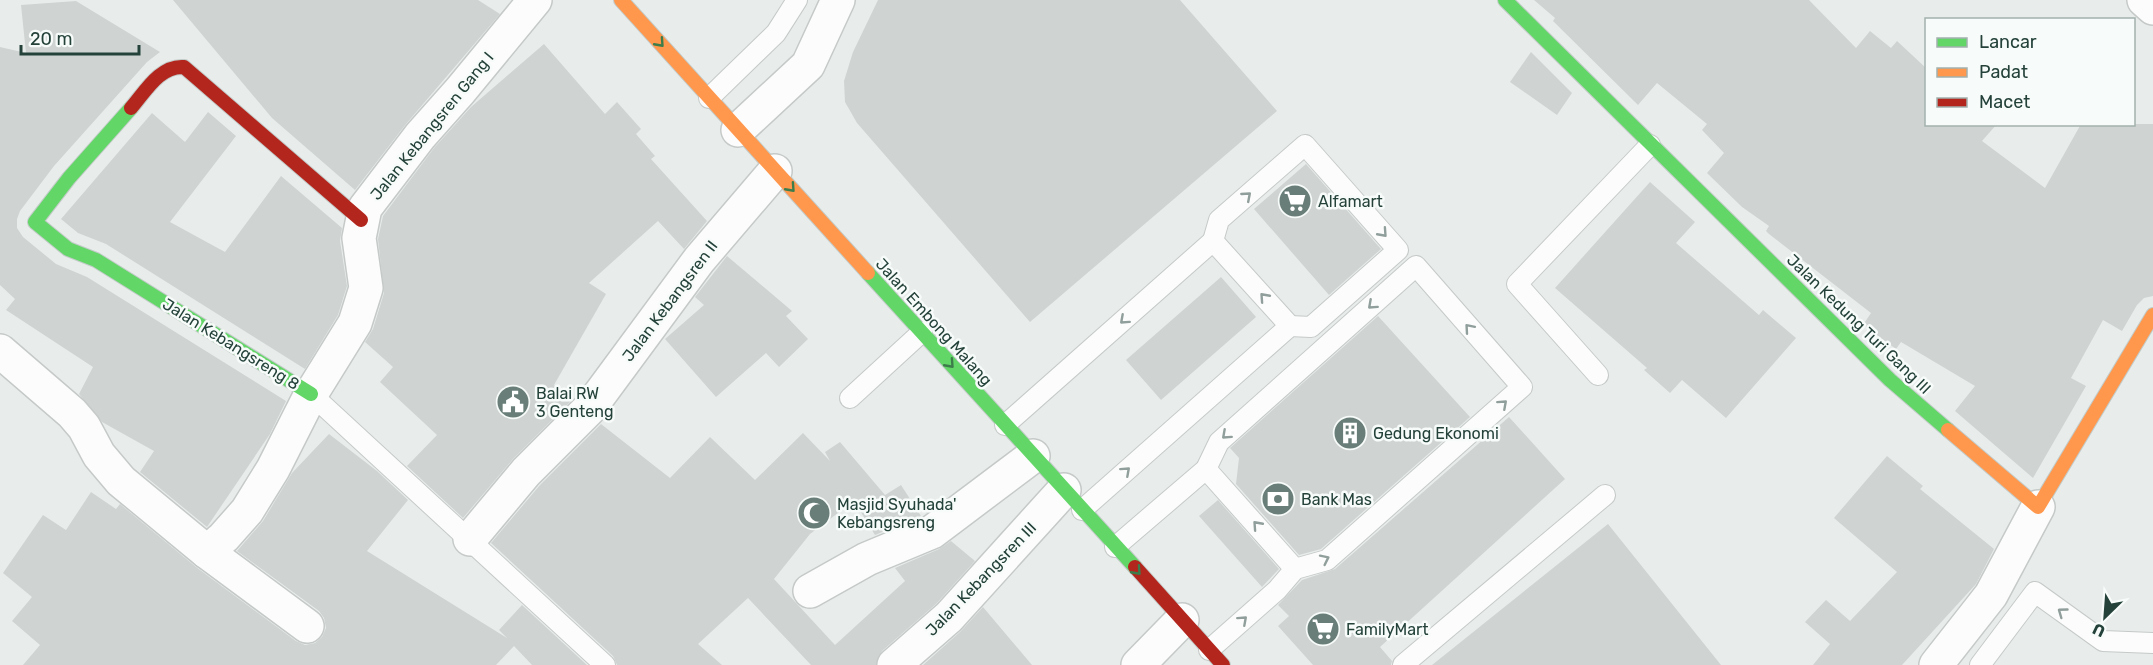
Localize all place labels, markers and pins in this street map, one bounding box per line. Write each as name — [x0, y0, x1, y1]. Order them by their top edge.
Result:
supermarket icon: Alfamart — [1277, 183, 1313, 219]
place label: Alfamart — [1318, 192, 1383, 211]
public building icon: Balai RW 3 Genteng — [495, 384, 531, 420]
place label: Balai RW 3 Genteng — [536, 384, 613, 421]
building icon: Gedung Ekonomi — [1332, 415, 1368, 451]
place label: Gedung Ekonomi — [1373, 424, 1499, 443]
bank icon: Bank Mas — [1260, 481, 1296, 517]
place label: Bank Mas — [1301, 490, 1372, 509]
mosque icon: Masjid Syuhada' Kebangsreng — [796, 495, 832, 531]
place label: Masjid Syuhada' Kebangsreng — [837, 495, 957, 532]
supermarket icon: FamilyMart — [1305, 611, 1341, 647]
place label: FamilyMart — [1346, 620, 1428, 639]

